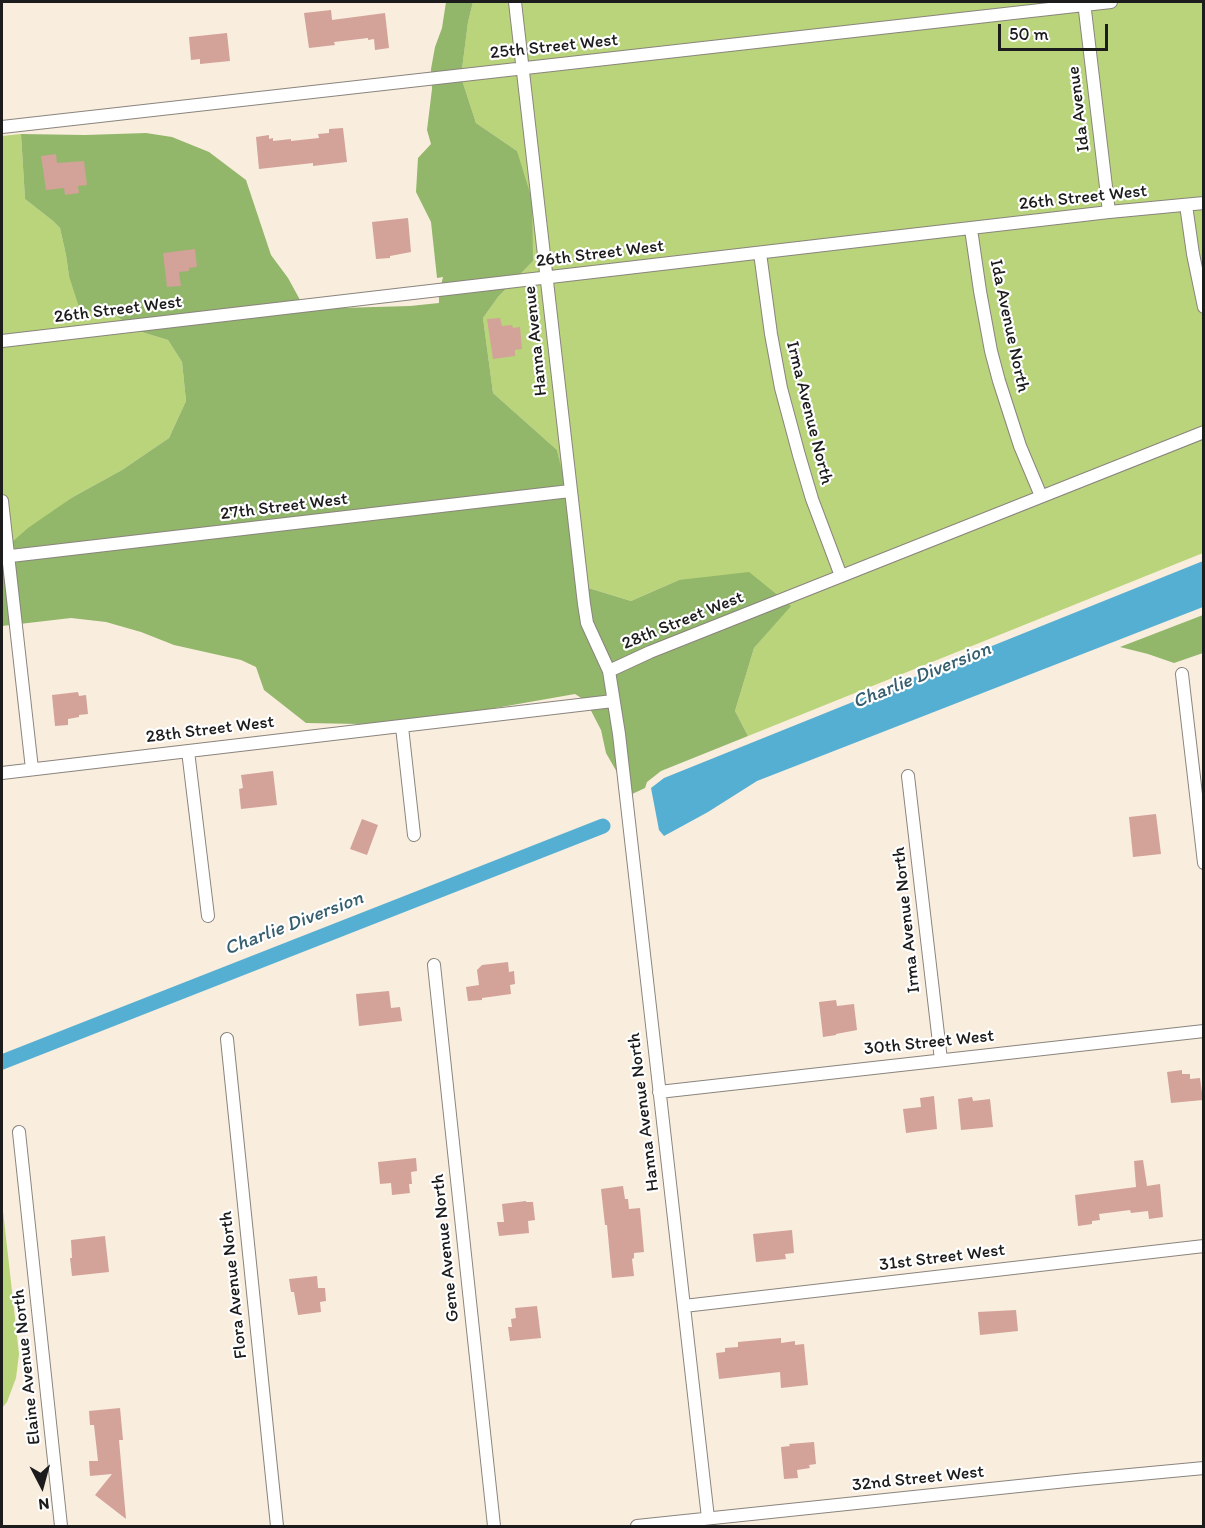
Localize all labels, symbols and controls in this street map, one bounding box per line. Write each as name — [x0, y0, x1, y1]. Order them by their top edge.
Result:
scale bar — [1001, 12, 1110, 50]
text: 50 m — [1009, 23, 1049, 45]
street label: 25th Street West — [489, 30, 619, 64]
street label: Ida Avenue — [1063, 65, 1095, 153]
street label: 26th Street West — [1018, 181, 1148, 215]
street label: 26th Street West — [535, 235, 665, 273]
street label: Ida Avenue North — [984, 258, 1034, 394]
street label: Hanna Avenue — [519, 285, 553, 397]
street label: 26th Street West — [53, 291, 183, 329]
street label: Irma Avenue North — [781, 339, 837, 487]
street label: 27th Street West — [219, 488, 349, 526]
street label: 28th Street West — [619, 587, 747, 655]
water label: Charlie Diversion — [849, 637, 995, 715]
street label: 28th Street West — [145, 711, 275, 749]
street label: Irma Avenue North — [889, 846, 925, 994]
water label: Charlie Diversion — [221, 886, 367, 962]
street label: 30th Street West — [863, 1025, 995, 1061]
street label: Hanna Avenue North — [624, 1031, 664, 1193]
street label: Gene Avenue North — [427, 1173, 465, 1323]
street label: Flora Avenue North — [216, 1210, 252, 1360]
street label: 31st Street West — [878, 1240, 1006, 1276]
street label: Elaine Avenue North — [8, 1288, 46, 1446]
north arrow — [12, 1456, 72, 1516]
street label: 32nd Street West — [851, 1461, 985, 1497]
text: N — [38, 1494, 50, 1514]

